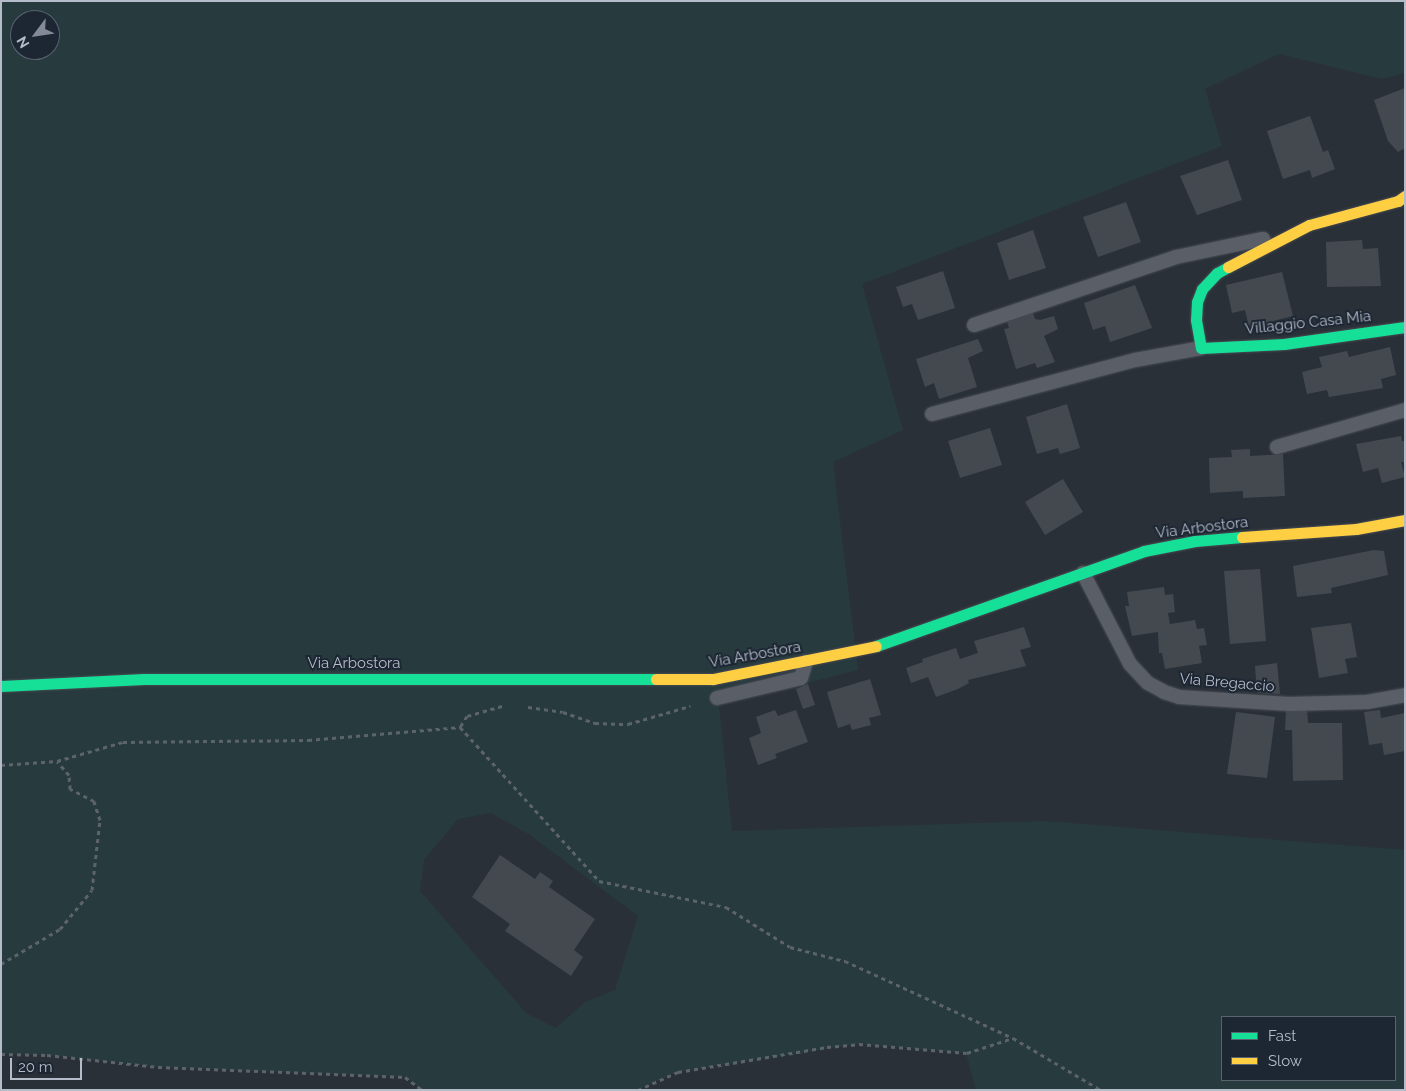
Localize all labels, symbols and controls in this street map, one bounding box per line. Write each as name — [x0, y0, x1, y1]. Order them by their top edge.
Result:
north arrow — [10, 10, 60, 60]
text: N — [13, 34, 33, 51]
street label: Villaggio Casa Mia — [1244, 307, 1372, 339]
street label: Via Arbostora — [1154, 513, 1250, 543]
street label: Via Arbostora — [707, 638, 803, 672]
street label: Via Arbostora — [307, 655, 401, 673]
street label: Via Bregaccio — [1179, 670, 1275, 696]
legend — [1221, 1016, 1396, 1081]
text: Fast — [1268, 1027, 1296, 1045]
scale bar — [12, 1048, 85, 1080]
text: Slow — [1268, 1052, 1302, 1070]
text: 20 m — [18, 1058, 53, 1076]

